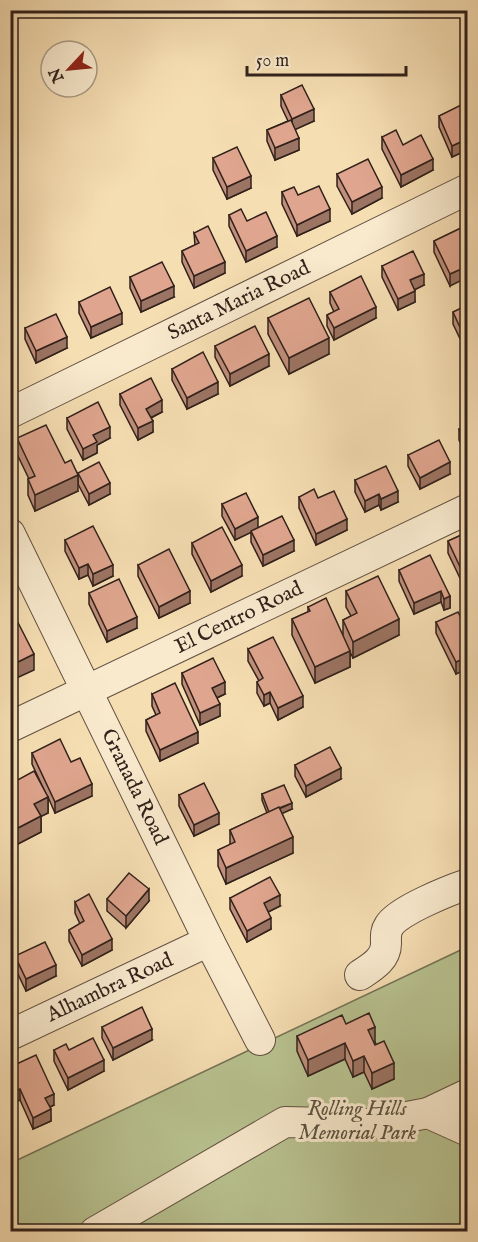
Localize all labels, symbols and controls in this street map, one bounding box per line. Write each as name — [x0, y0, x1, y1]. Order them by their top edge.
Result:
north arrow — [39, 39, 99, 99]
scale bar — [247, 39, 406, 77]
text: 50 m — [256, 50, 289, 73]
text: N — [45, 64, 70, 86]
street label: Santa Maria Road — [163, 255, 315, 347]
street label: El Centro Road — [171, 575, 308, 661]
street label: Granada Road — [94, 724, 174, 850]
street label: Alhambra Road — [42, 947, 178, 1029]
park label: Rolling Hills Memorial Park — [298, 1096, 417, 1147]

